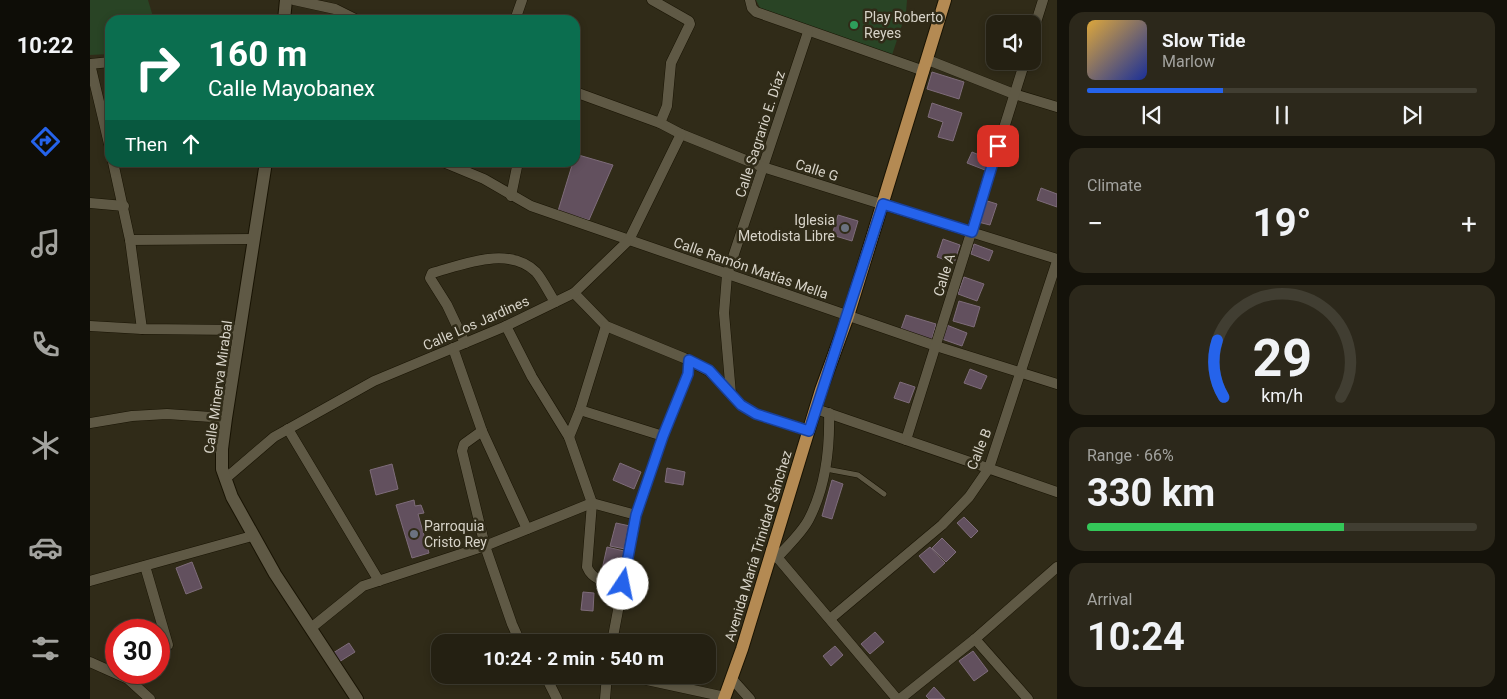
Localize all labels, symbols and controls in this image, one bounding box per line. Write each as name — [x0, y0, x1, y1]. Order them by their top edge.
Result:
place label: Play Roberto Reyes — [864, 9, 943, 41]
map controls — [986, 15, 1041, 70]
button: sound — [986, 15, 1041, 70]
marker: Play Roberto Reyes — [848, 19, 860, 31]
text: Slow Tide — [1162, 29, 1245, 52]
text: 10:22 — [17, 33, 73, 58]
text: 160 m — [208, 34, 307, 75]
icon: right — [125, 35, 190, 100]
text: Marlow — [1162, 52, 1215, 71]
street label: Calle Sagrario E. Díaz — [732, 69, 788, 199]
text: Calle Mayobanex — [208, 76, 375, 101]
icon: previous — [1138, 101, 1166, 129]
icon: pause — [1268, 101, 1296, 129]
icon: next — [1398, 101, 1426, 129]
icon: directions — [28, 124, 63, 159]
pin — [977, 125, 1019, 167]
icon: ahead — [177, 130, 205, 158]
icon: arrive — [984, 132, 1012, 160]
text: Then — [125, 133, 167, 156]
street label: Calle G — [794, 156, 840, 184]
text: Climate — [1087, 176, 1142, 195]
text: 19° — [1253, 201, 1311, 245]
text: − — [1087, 207, 1103, 240]
text: + — [1461, 207, 1477, 240]
place label: Iglesia Metodista Libre — [738, 212, 835, 244]
marker: Iglesia Metodista Libre — [839, 222, 851, 234]
icon: music — [28, 226, 63, 261]
street label: Calle Ramón Matías Mella — [672, 234, 830, 302]
street label: Calle A — [930, 252, 958, 298]
street label: Calle Los Jardines — [421, 292, 531, 354]
street label: Calle Minerva Mirabal — [201, 319, 235, 455]
icon: phone — [28, 327, 63, 362]
text: 29 — [1252, 328, 1312, 389]
text: km/h — [1261, 385, 1303, 406]
street label: Calle B — [963, 426, 995, 472]
icon: climate — [28, 428, 63, 463]
text: Range · 66% — [1087, 446, 1174, 465]
street label: Avenida María Trinidad Sánchez — [721, 448, 795, 643]
text: 330 km — [1087, 471, 1215, 515]
place label: Parroquia Cristo Rey — [424, 518, 487, 550]
marker: Parroquia Cristo Rey — [408, 528, 420, 540]
icon: car — [28, 530, 63, 565]
position arrow — [596, 557, 648, 609]
text: Arrival — [1087, 590, 1132, 609]
text: 10:24 — [1087, 615, 1185, 659]
speed limit sign: 30 — [105, 619, 170, 684]
icon: filters — [28, 631, 63, 666]
text: 10:24 · 2 min · 540 m — [483, 647, 664, 670]

